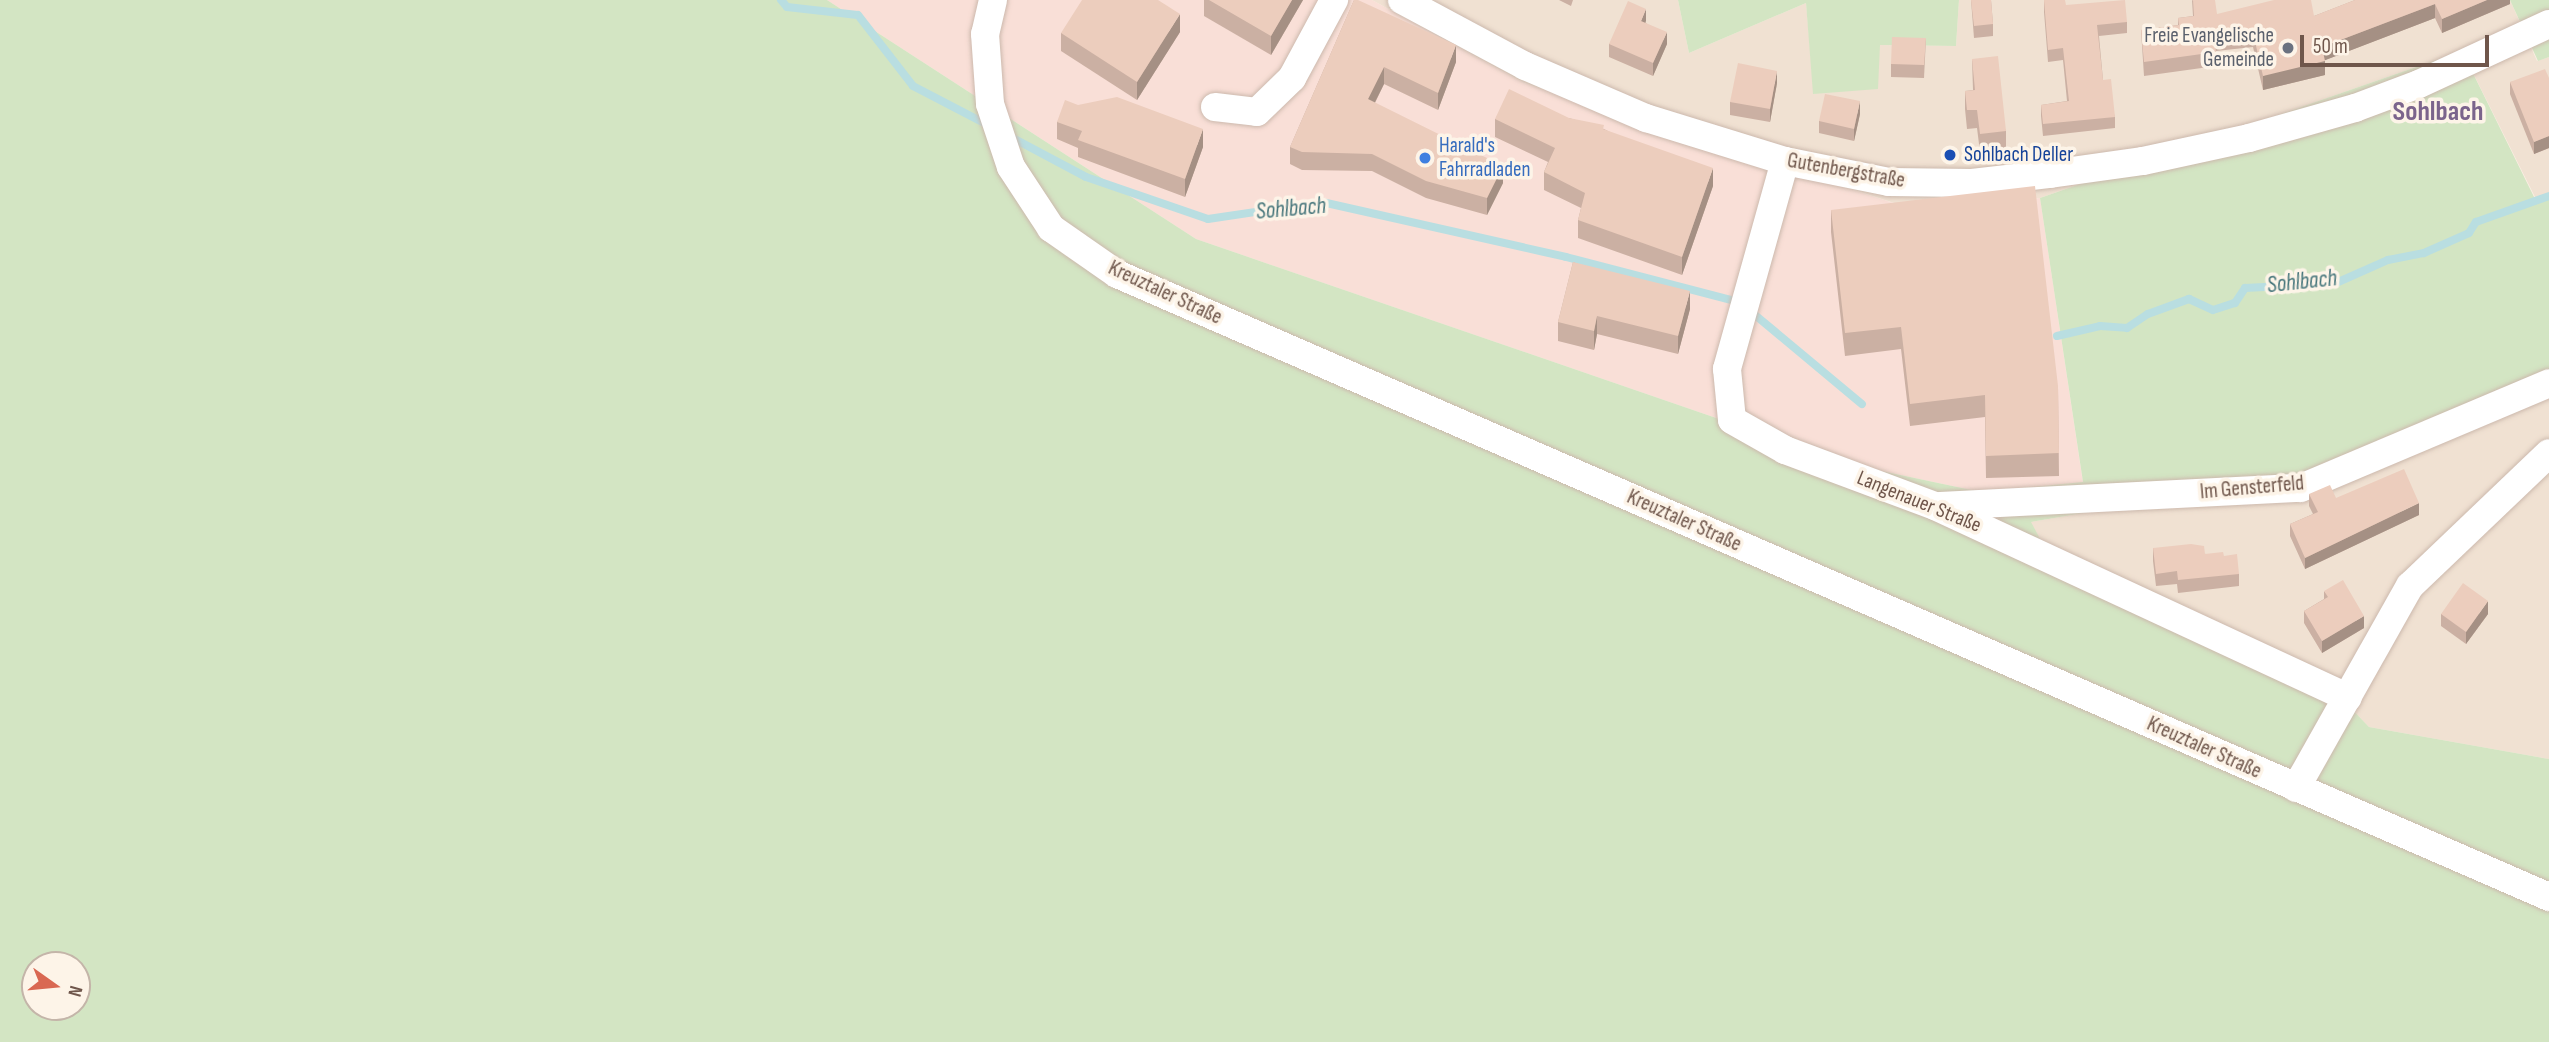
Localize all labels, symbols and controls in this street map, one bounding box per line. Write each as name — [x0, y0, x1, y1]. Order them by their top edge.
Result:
scale bar — [2304, 21, 2493, 65]
place label: Freie Evangelische Gemeinde — [2144, 23, 2274, 73]
text: 50 m — [2313, 34, 2348, 59]
marker: Freie Evangelische Gemeinde — [2280, 40, 2296, 56]
district label: Sohlbach — [2393, 95, 2483, 129]
place label: Harald's Fahrradladen — [1439, 133, 1530, 183]
place label: Sohlbach Deller — [1964, 142, 2073, 168]
marker: Sohlbach Deller — [1942, 147, 1958, 163]
street label: Gutenbergstraße — [1785, 148, 1907, 194]
marker: Harald's Fahrradladen — [1417, 150, 1433, 166]
water label: Sohlbach — [1255, 192, 1327, 226]
street label: Kreuztaler Straße — [1104, 256, 1226, 330]
water label: Sohlbach — [2266, 265, 2338, 299]
street label: Langenauer Straße — [1853, 466, 1985, 538]
street label: Im Gensterfeld — [2199, 471, 2305, 505]
street label: Kreuztaler Straße — [1623, 485, 1745, 557]
street label: Kreuztaler Straße — [2143, 712, 2265, 784]
north arrow — [21, 951, 91, 1021]
text: N — [62, 983, 87, 999]

